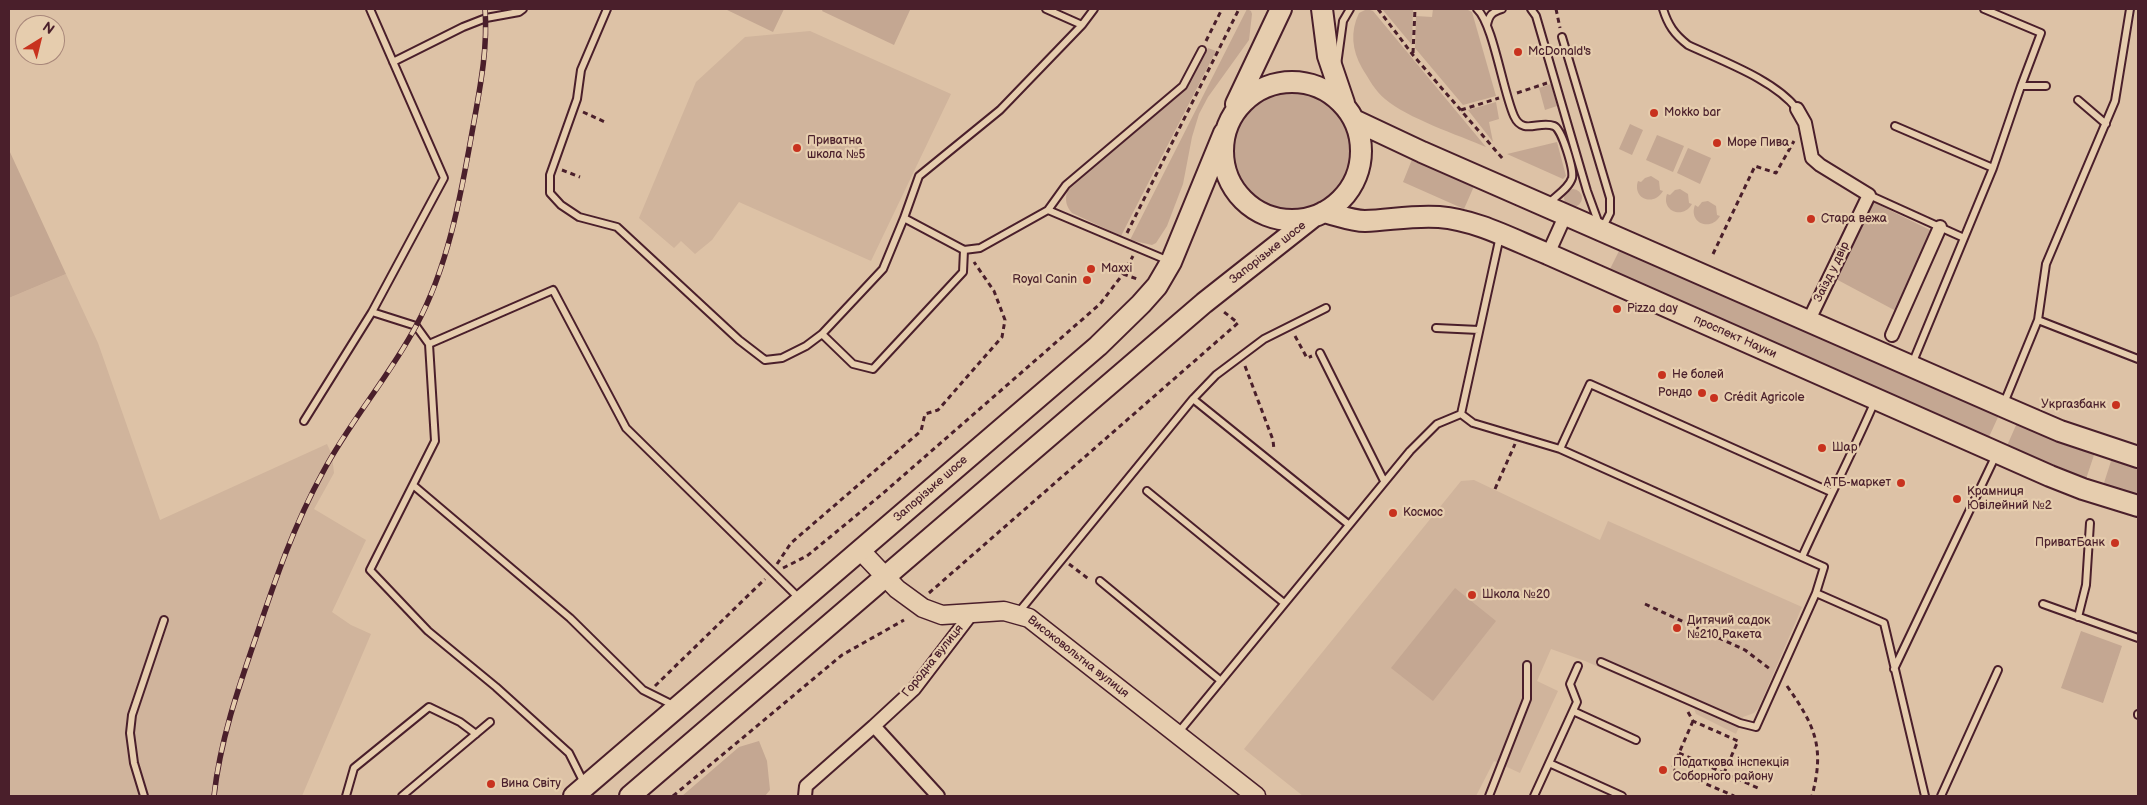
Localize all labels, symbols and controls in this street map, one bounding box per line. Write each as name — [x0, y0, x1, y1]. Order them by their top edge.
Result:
north arrow — [15, 15, 65, 65]
text: N — [39, 18, 58, 38]
place label: McDonald's — [1528, 45, 1591, 59]
marker: McDonald's — [1512, 46, 1524, 58]
place label: Mokko bar — [1664, 106, 1721, 120]
marker: Mokko bar — [1648, 107, 1660, 119]
place label: Приватна школа №5 — [807, 134, 865, 162]
place label: Море Пива — [1727, 136, 1789, 150]
marker: Море Пива — [1711, 137, 1723, 149]
marker: Приватна школа №5 — [791, 142, 803, 154]
place label: Стара вежа — [1821, 212, 1887, 226]
marker: Стара вежа — [1805, 213, 1817, 225]
street label: Запорізьке шосе — [1227, 219, 1309, 287]
street label: Заїзд у двір — [1811, 239, 1853, 305]
place label: Maxxi — [1101, 262, 1132, 276]
marker: Maxxi — [1085, 263, 1097, 275]
place label: Royal Canin — [1012, 273, 1077, 287]
marker: Royal Canin — [1081, 274, 1093, 286]
place label: Pizza day — [1627, 302, 1678, 316]
marker: Pizza day — [1611, 303, 1623, 315]
street label: проспект Науки — [1691, 312, 1779, 362]
place label: Не болей — [1672, 368, 1724, 382]
marker: Не болей — [1656, 369, 1668, 381]
place label: Рондо — [1658, 386, 1692, 400]
marker: Рондо — [1696, 387, 1708, 399]
place label: Crédit Agricole — [1724, 391, 1805, 405]
marker: Crédit Agricole — [1708, 392, 1720, 404]
place label: Укргазбанк — [2041, 398, 2106, 412]
marker: Укргазбанк — [2110, 399, 2122, 411]
place label: Шар — [1832, 441, 1857, 455]
marker: Шар — [1816, 442, 1828, 454]
street label: Запорізьке шосе — [891, 453, 971, 525]
place label: АТБ-маркет — [1824, 476, 1891, 490]
marker: АТБ-маркет — [1895, 477, 1907, 489]
place label: Крамниця Ювілейний №2 — [1967, 485, 2052, 513]
marker: Крамниця Ювілейний №2 — [1951, 493, 1963, 505]
place label: Космос — [1403, 506, 1443, 520]
marker: Космос — [1387, 507, 1399, 519]
place label: ПриватБанк — [2035, 536, 2105, 550]
marker: ПриватБанк — [2109, 537, 2121, 549]
place label: Школа №20 — [1482, 588, 1550, 602]
marker: Школа №20 — [1466, 589, 1478, 601]
street label: Високовольтна вулиця — [1024, 613, 1132, 701]
place label: Дитячий садок №210 Ракета — [1687, 614, 1770, 642]
street label: Городна вулиця — [899, 622, 967, 700]
marker: Дитячий садок №210 Ракета — [1671, 622, 1683, 634]
place label: Податкова інспекція Соборного району — [1673, 756, 1789, 784]
marker: Податкова інспекція Соборного району — [1657, 764, 1669, 776]
place label: Вина Світу — [501, 777, 561, 791]
marker: Вина Світу — [485, 778, 497, 790]

